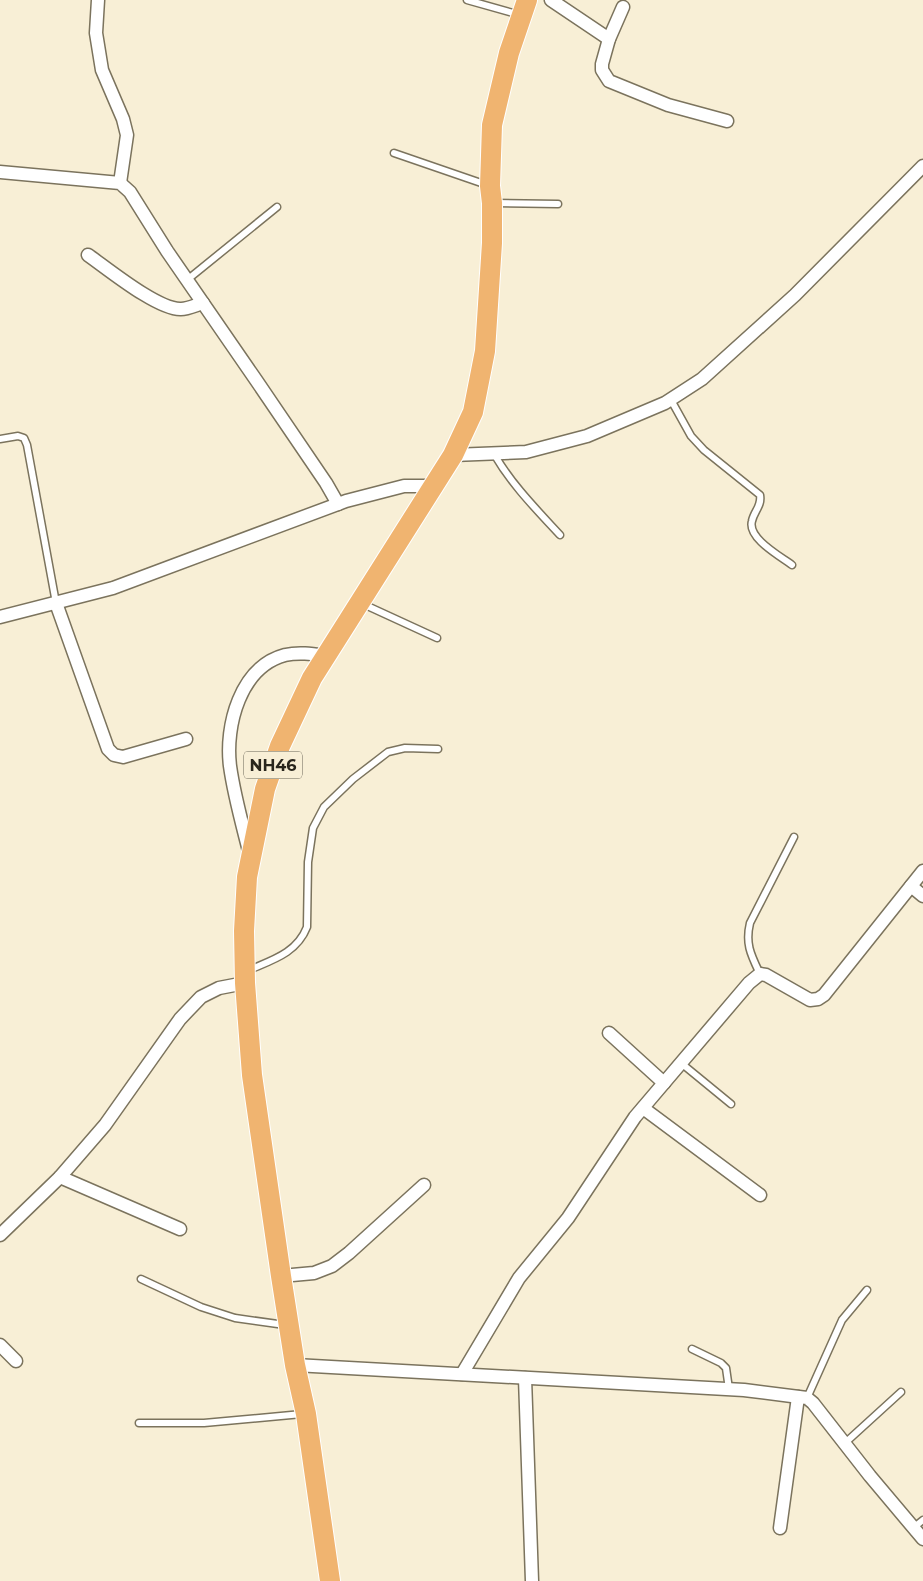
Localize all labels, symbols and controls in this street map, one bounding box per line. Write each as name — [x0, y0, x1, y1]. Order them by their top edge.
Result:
road number: NH46 — [244, 752, 302, 778]

